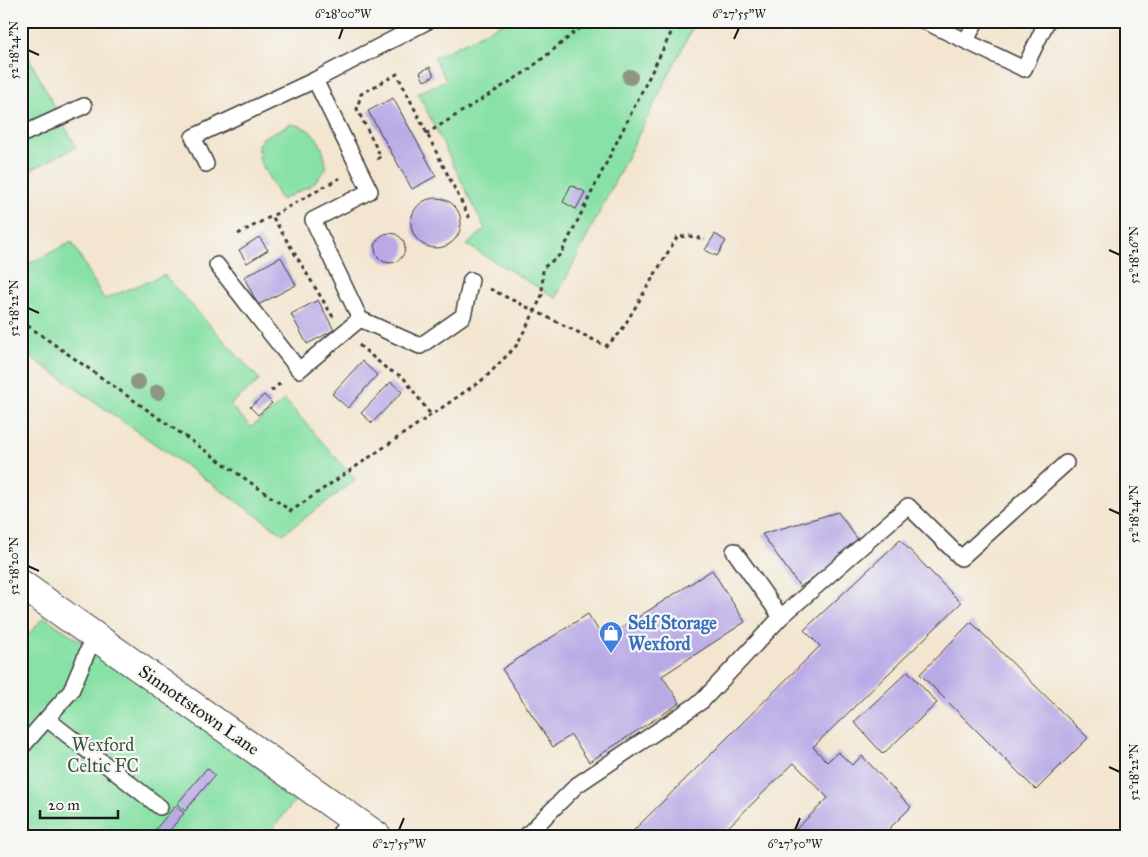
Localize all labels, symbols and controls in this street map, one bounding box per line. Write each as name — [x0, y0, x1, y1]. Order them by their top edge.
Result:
text: 6°28'00"W — [315, 7, 372, 21]
text: 6°27'55"W — [712, 7, 766, 21]
text: 52°18'24"N — [7, 21, 21, 79]
text: 52°18'26"N — [1127, 226, 1141, 284]
text: 52°18'22"N — [7, 279, 21, 337]
text: 52°18'24"N — [1127, 485, 1141, 543]
text: 52°18'20"N — [7, 537, 21, 595]
place label: Self Storage Wexford — [628, 612, 717, 655]
shop icon: Self Storage Wexford — [598, 620, 624, 654]
street label: Sinnottstown Lane — [134, 660, 264, 760]
park label: Wexford Celtic FC — [67, 734, 139, 777]
text: 52°18'22"N — [1127, 743, 1141, 801]
scale bar — [40, 787, 118, 819]
text: 20 m — [48, 796, 80, 814]
text: 6°27'55"W — [372, 837, 426, 851]
text: 6°27'50"W — [767, 837, 823, 851]

